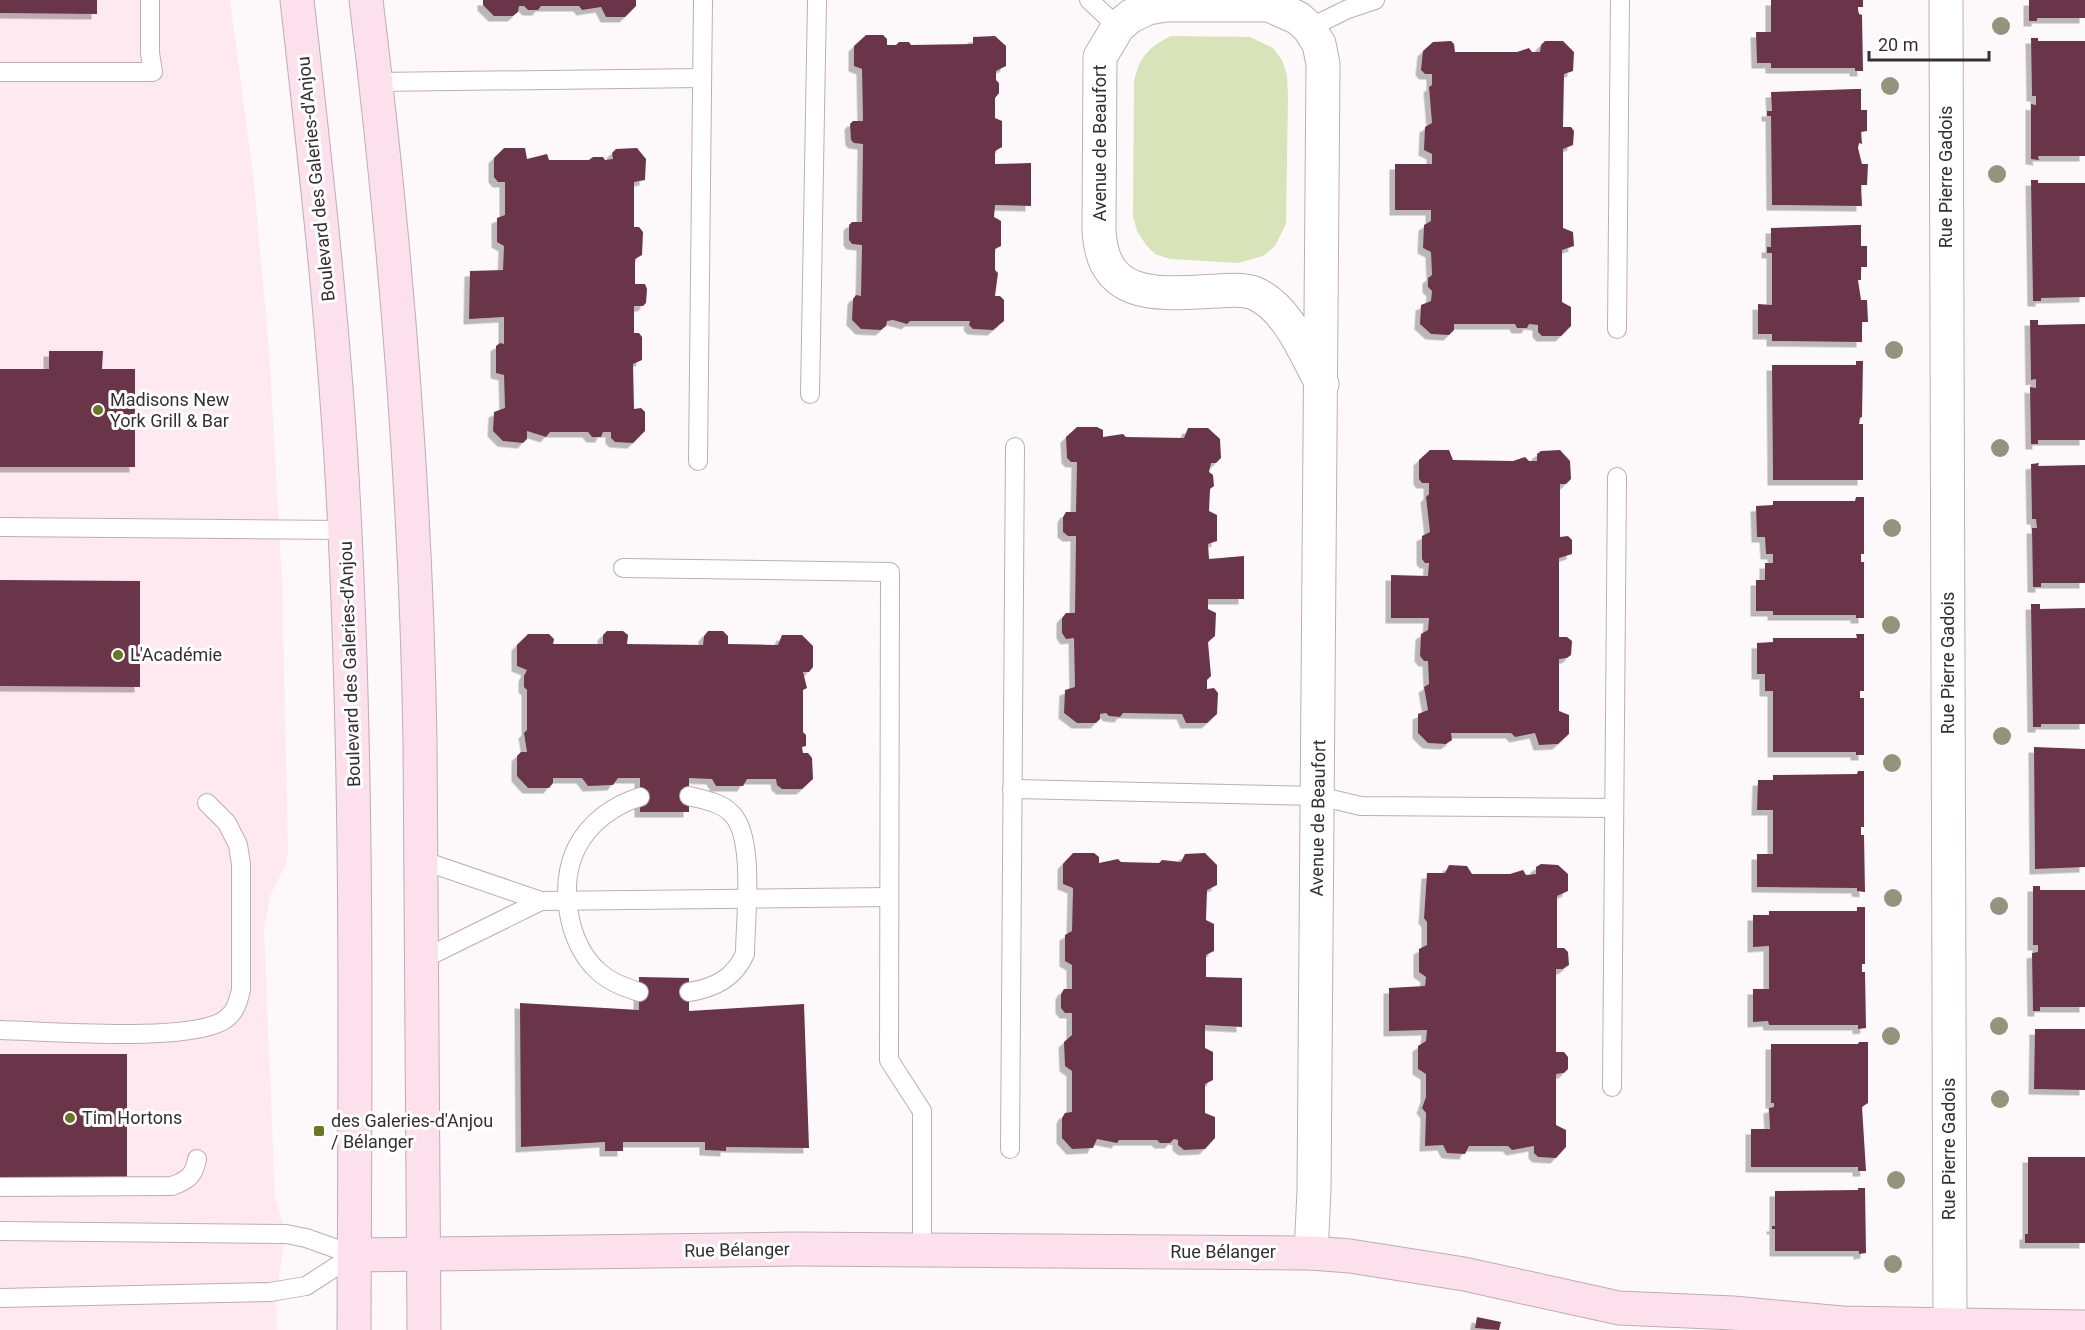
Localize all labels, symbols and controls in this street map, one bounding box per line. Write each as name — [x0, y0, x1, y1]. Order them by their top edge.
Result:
scale bar — [1869, 24, 1989, 62]
text: 20 m — [1878, 34, 1918, 55]
street label: Boulevard des Galeries-d'Anjou — [292, 55, 339, 303]
street label: Avenue de Beaufort — [1089, 64, 1110, 221]
street label: Rue Pierre Gadois — [1935, 106, 1956, 248]
place label: Madisons New York Grill & Bar — [110, 389, 230, 431]
marker: Madisons New York Grill & Bar — [91, 403, 105, 417]
street label: Boulevard des Galeries-d'Anjou — [335, 541, 364, 787]
street label: Rue Pierre Gadois — [1937, 592, 1958, 734]
place label: L'Académie — [130, 644, 222, 665]
marker: L'Académie — [111, 648, 125, 662]
street label: Avenue de Beaufort — [1306, 739, 1329, 897]
street label: Rue Pierre Gadois — [1938, 1078, 1959, 1220]
place label: Tim Hortons — [82, 1107, 182, 1128]
place label: des Galeries-d'Anjou / Bélanger — [331, 1110, 493, 1152]
marker: Tim Hortons — [63, 1111, 77, 1125]
marker: des Galeries-d'Anjou / Bélanger — [312, 1124, 326, 1138]
street label: Rue Bélanger — [684, 1238, 790, 1261]
street label: Rue Bélanger — [1170, 1241, 1276, 1262]

